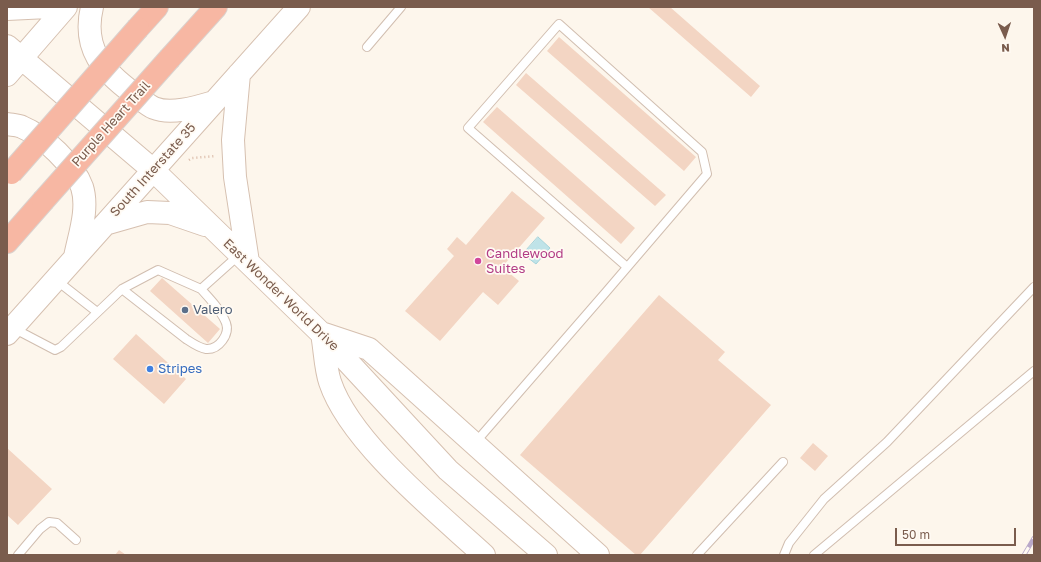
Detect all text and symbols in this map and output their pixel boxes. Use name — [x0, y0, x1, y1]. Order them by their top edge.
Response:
north arrow — [985, 16, 1025, 56]
text: N — [1001, 42, 1010, 55]
street label: Purple Heart Trail — [69, 78, 153, 170]
street label: South Interstate 35 — [107, 120, 199, 220]
street label: East Wonder World Drive — [220, 236, 342, 354]
place label: Candlewood Suites — [486, 246, 564, 277]
marker: Candlewood Suites — [473, 256, 483, 266]
place label: Valero — [193, 302, 233, 318]
marker: Valero — [180, 305, 190, 315]
place label: Stripes — [158, 361, 202, 377]
marker: Stripes — [145, 364, 155, 374]
scale bar — [897, 520, 1018, 546]
text: 50 m — [902, 527, 930, 542]

